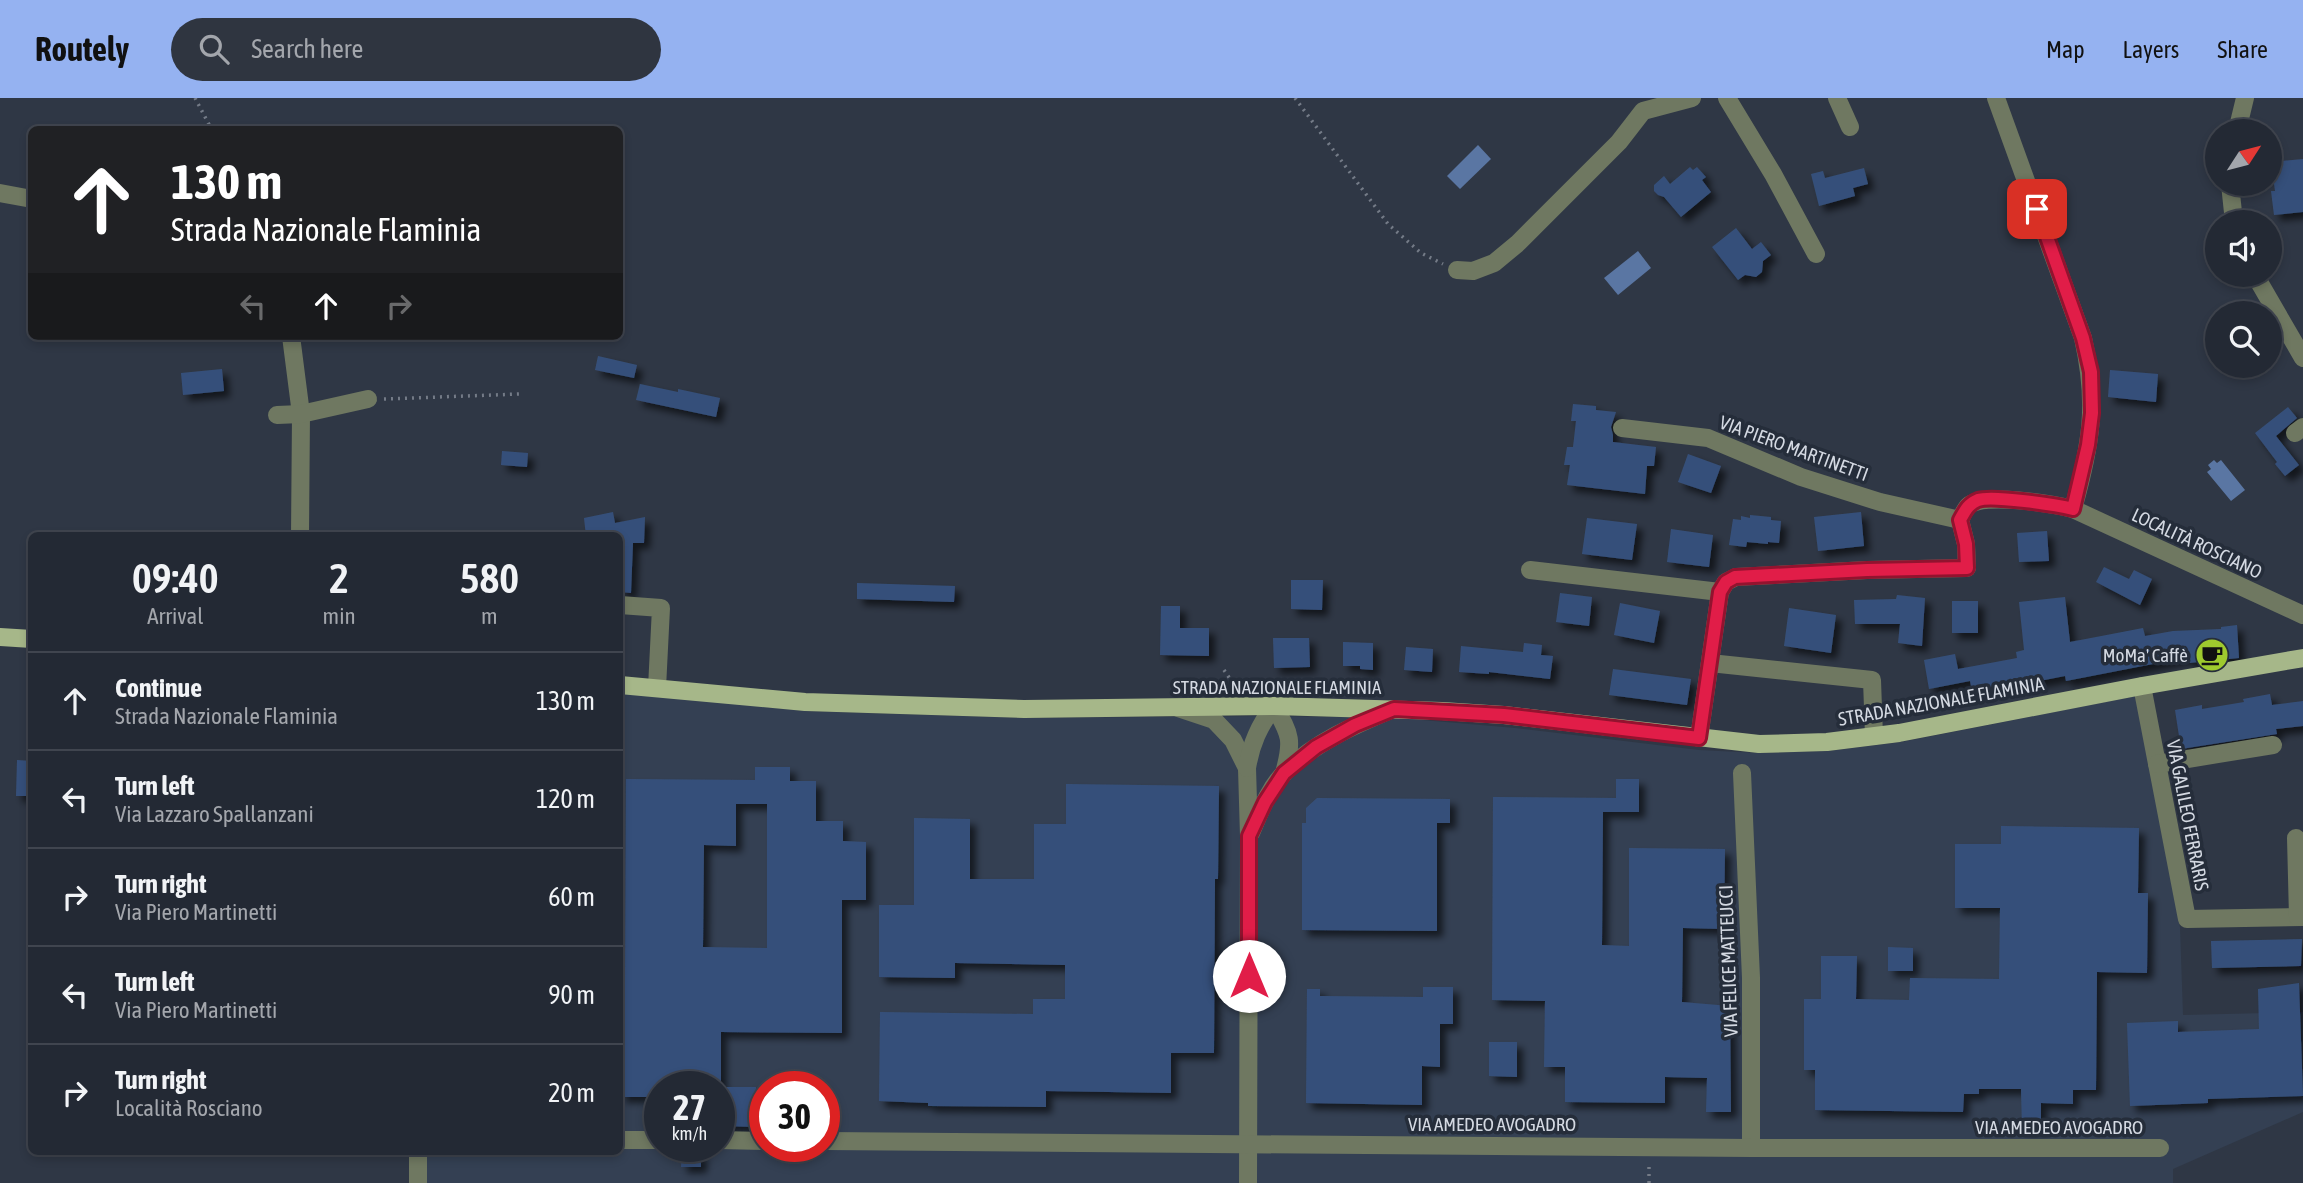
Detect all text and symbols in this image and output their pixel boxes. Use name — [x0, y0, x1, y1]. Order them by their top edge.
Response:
search box — [171, 18, 661, 81]
text: Routely — [35, 30, 129, 68]
icon: search — [195, 30, 233, 68]
text: Search here — [251, 34, 363, 64]
text: Map — [2046, 36, 2085, 63]
text: Layers — [2123, 36, 2179, 63]
text: Share — [2217, 36, 2268, 63]
north arrow — [2205, 119, 2282, 196]
map controls — [2205, 119, 2282, 378]
text: 130 m — [171, 153, 282, 209]
icon: ahead — [56, 154, 147, 245]
pin — [2007, 179, 2067, 239]
icon: arrive — [2018, 190, 2056, 228]
button: sound — [2205, 210, 2282, 287]
text: Strada Nazionale Flaminia — [171, 211, 481, 248]
icon: left — [234, 287, 272, 325]
icon: ahead — [307, 287, 345, 325]
icon: right — [380, 287, 418, 325]
button: search — [2205, 301, 2282, 378]
street label: VIA PIERO MARTINETTI — [1717, 411, 1871, 485]
street label: LOCALITÀ ROSCIANO — [2128, 503, 2266, 583]
text: 09:40 — [132, 554, 219, 602]
text: 2 — [329, 554, 349, 602]
text: 580 — [460, 554, 519, 602]
text: Arrival — [147, 603, 203, 629]
text: min — [323, 603, 356, 629]
text: m — [481, 603, 498, 629]
cafe icon: MoMa' Caffè — [2193, 636, 2231, 674]
place label: MoMa' Caffè — [2103, 644, 2188, 666]
street label: STRADA NAZIONALE FLAMINIA — [1836, 672, 2046, 730]
text: Continue — [115, 673, 202, 703]
street label: STRADA NAZIONALE FLAMINIA — [1173, 676, 1382, 698]
icon: ahead — [56, 682, 94, 720]
text: 130 m — [536, 686, 595, 716]
text: Strada Nazionale Flaminia — [115, 703, 338, 729]
street label: VIA GALILEO FERRARIS — [2163, 738, 2213, 892]
text: Turn left — [115, 771, 195, 801]
icon: left — [56, 780, 94, 818]
text: 120 m — [536, 784, 595, 814]
text: Via Lazzaro Spallanzani — [115, 801, 314, 827]
text: Turn right — [115, 869, 206, 899]
icon: right — [56, 878, 94, 916]
text: 60 m — [548, 882, 595, 912]
street label: VIA FELICE MATTEUCCI — [1714, 885, 1742, 1037]
text: Via Piero Martinetti — [115, 899, 277, 925]
position arrow — [1212, 939, 1286, 1013]
text: Turn left — [115, 967, 195, 997]
icon: left — [56, 976, 94, 1014]
text: 90 m — [548, 980, 595, 1010]
text: Via Piero Martinetti — [115, 997, 277, 1023]
text: Turn right — [115, 1065, 206, 1095]
speed limit sign: 30 — [749, 1071, 840, 1162]
icon: right — [56, 1074, 94, 1112]
text: 20 m — [548, 1078, 595, 1108]
text: 27 — [673, 1087, 706, 1127]
text: Località Rosciano — [115, 1095, 263, 1121]
street label: VIA AMEDEO AVOGADRO — [1408, 1113, 1576, 1135]
street label: VIA AMEDEO AVOGADRO — [1975, 1116, 2143, 1138]
text: km/h — [672, 1123, 707, 1144]

